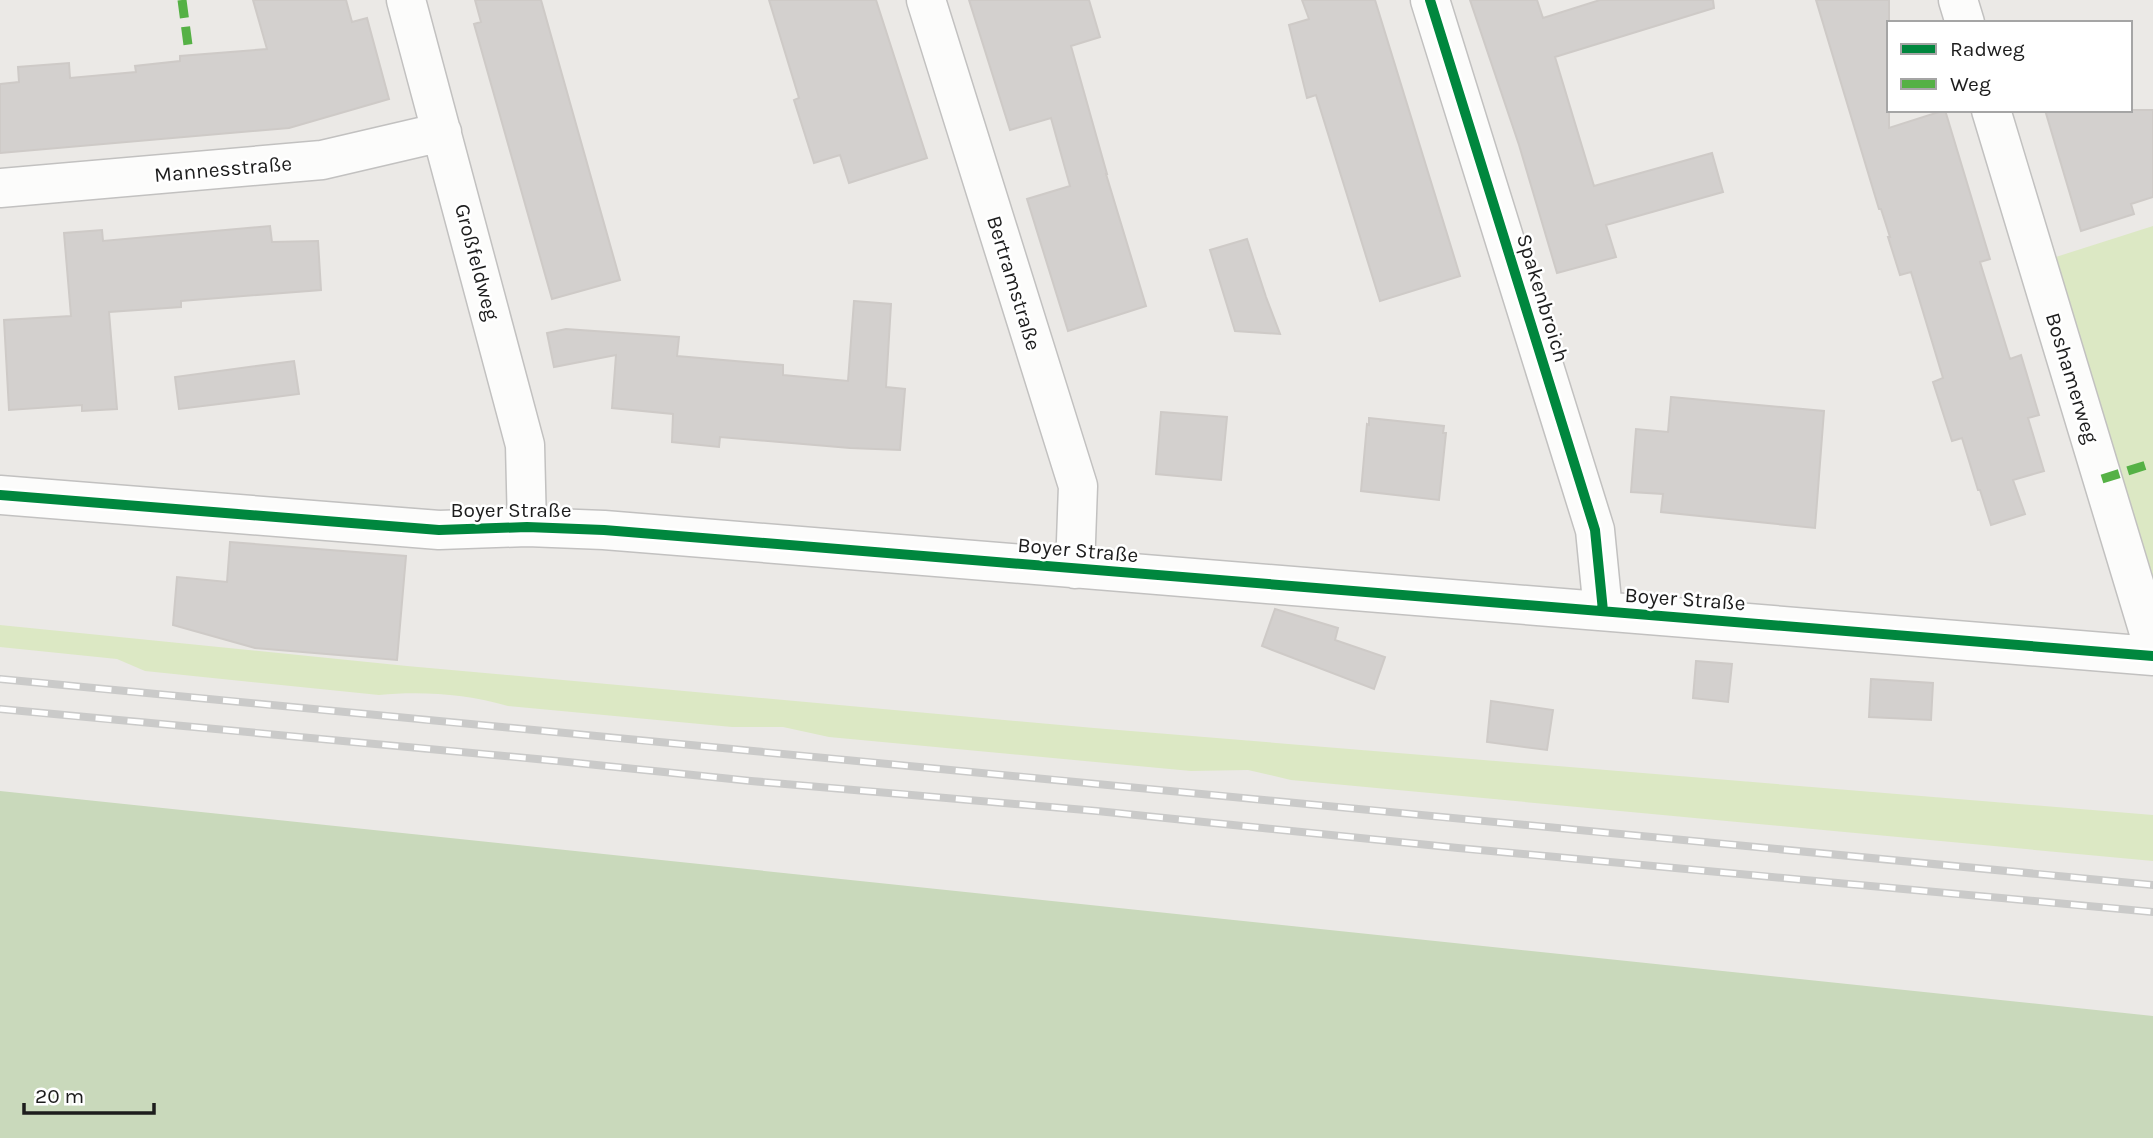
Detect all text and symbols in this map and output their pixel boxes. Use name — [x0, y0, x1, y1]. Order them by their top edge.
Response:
legend — [1887, 21, 2132, 112]
text: Radweg — [1950, 37, 2025, 61]
text: Weg — [1950, 72, 1991, 96]
street label: Mannesstraße — [153, 151, 293, 187]
street label: Großfeldweg — [450, 201, 504, 323]
street label: Bertramstraße — [982, 213, 1046, 353]
street label: Spakenbroich — [1512, 231, 1574, 365]
street label: Boshamerweg — [2041, 310, 2103, 447]
street label: Boyer Straße — [450, 498, 572, 522]
street label: Boyer Straße — [1017, 533, 1139, 567]
street label: Boyer Straße — [1624, 583, 1746, 615]
scale bar — [24, 1072, 154, 1116]
text: 20 m — [35, 1084, 84, 1108]

